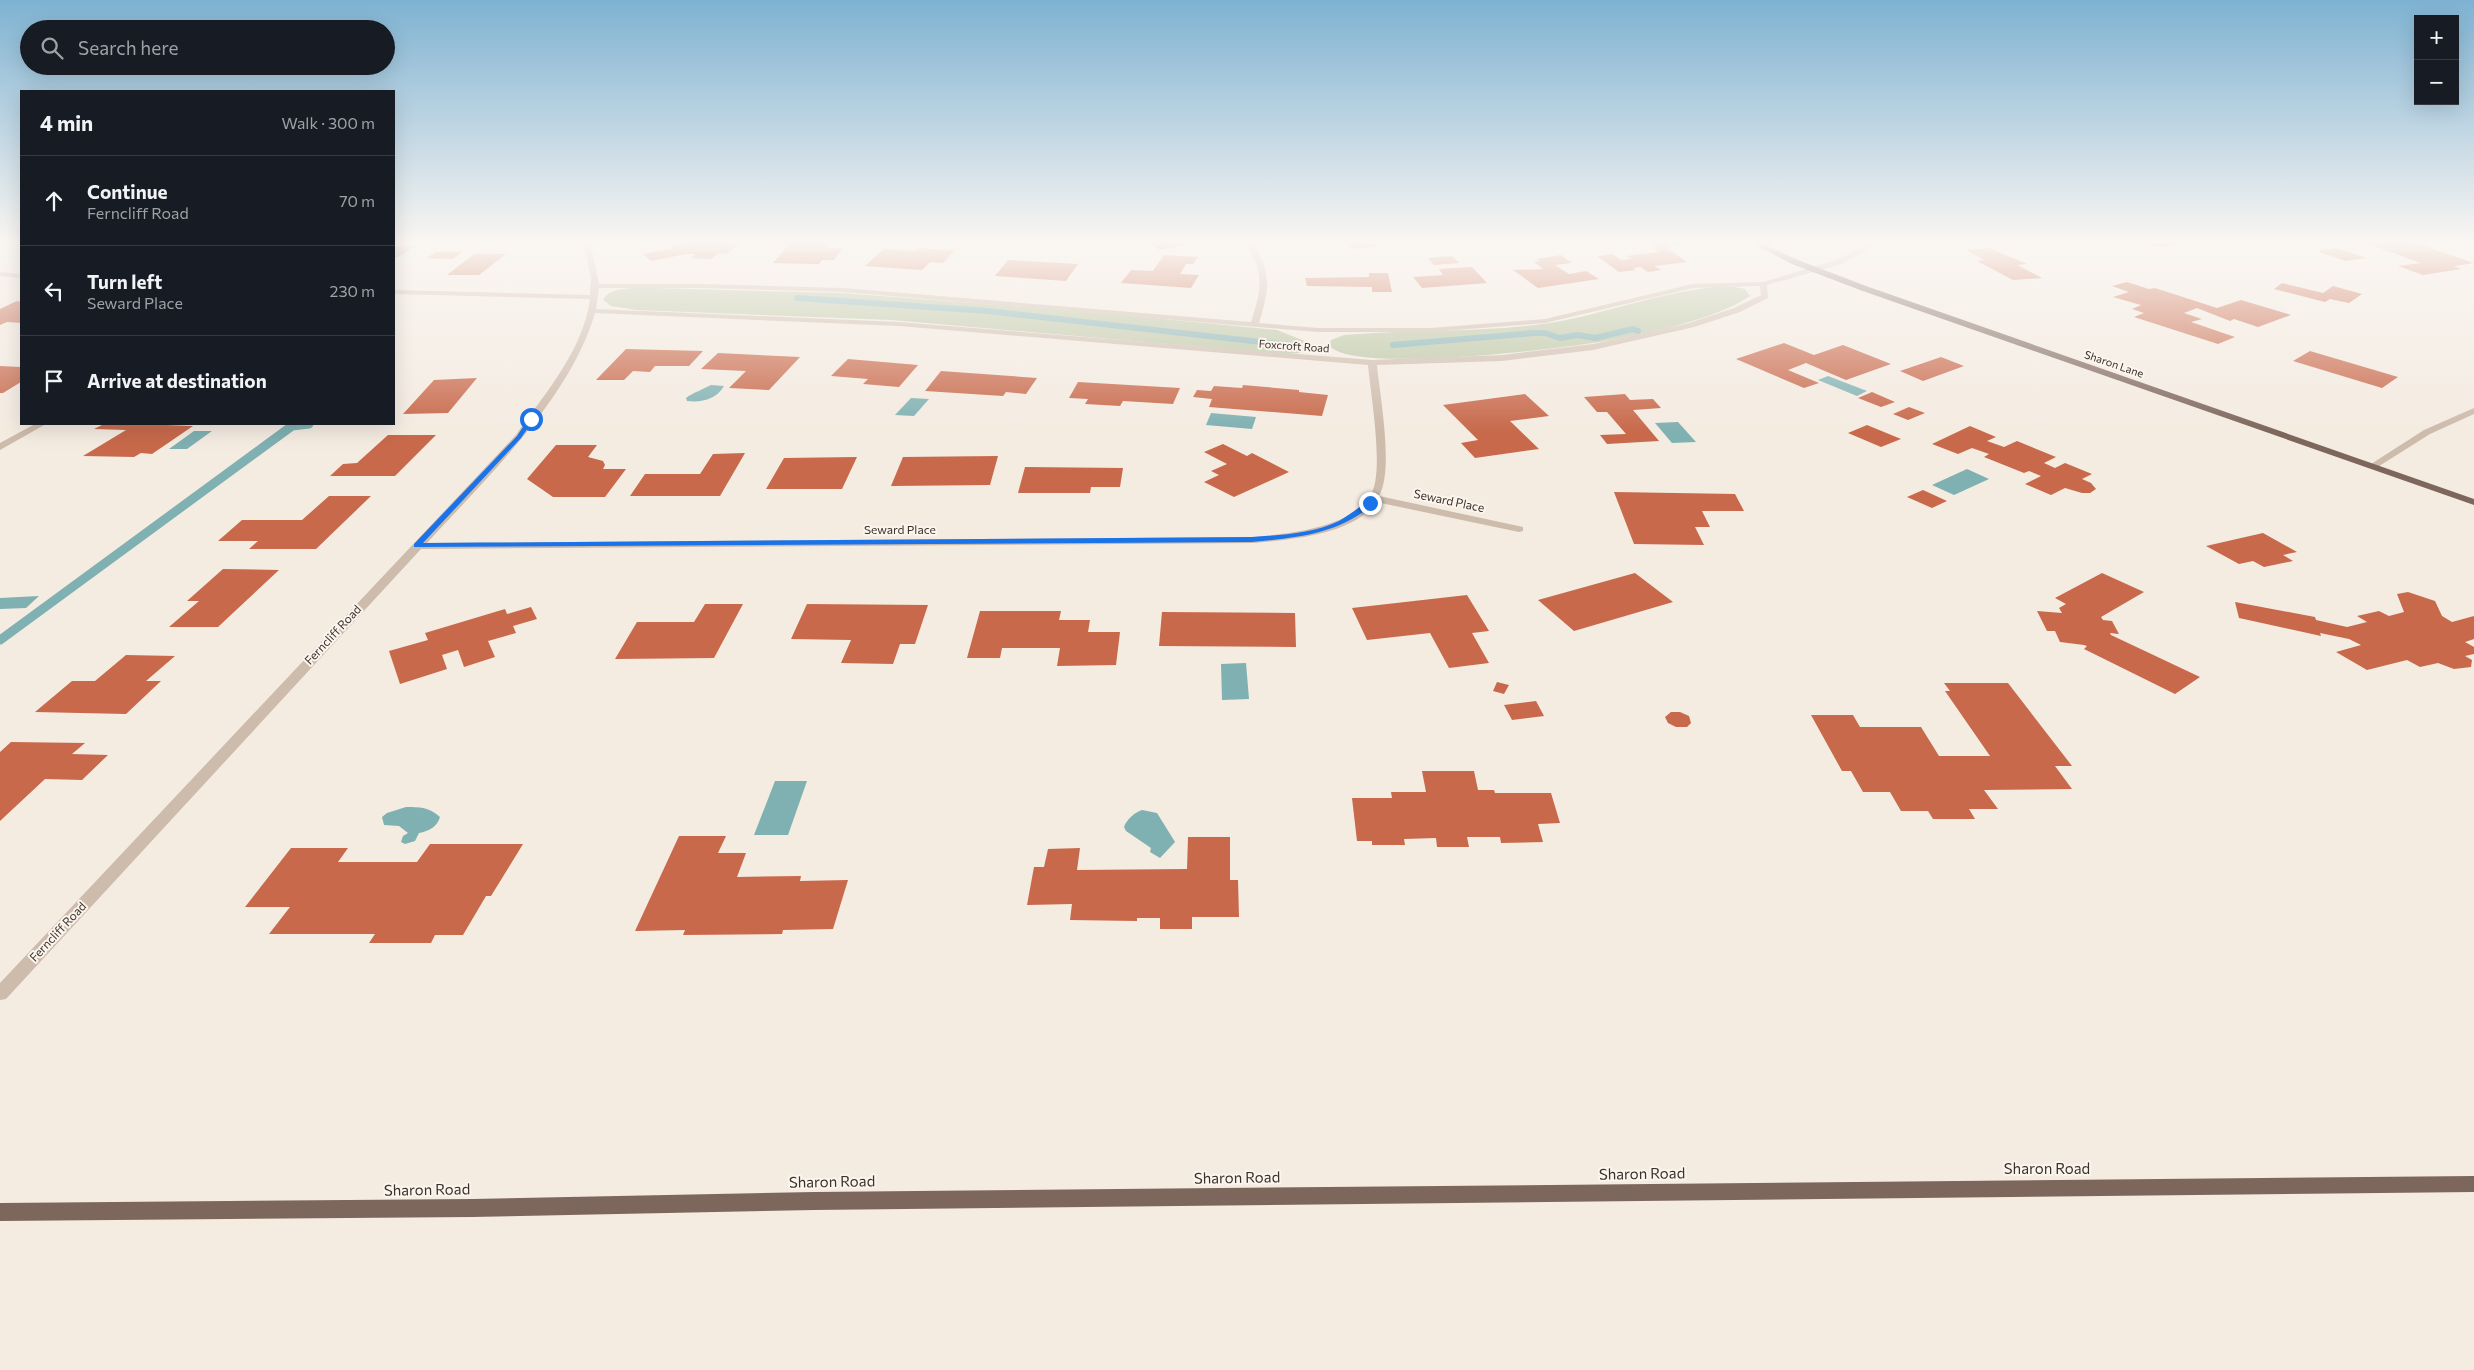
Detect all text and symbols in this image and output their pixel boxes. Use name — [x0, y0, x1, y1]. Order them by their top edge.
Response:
map controls — [2414, 15, 2459, 105]
button: + — [2414, 15, 2459, 60]
search box — [20, 20, 395, 75]
icon: search — [38, 34, 66, 62]
text: Search here — [78, 36, 178, 59]
button: − — [2414, 60, 2459, 105]
text: 4 min — [40, 110, 93, 135]
text: Walk · 300 m — [281, 113, 375, 132]
text: Continue — [87, 180, 167, 203]
icon: ahead — [40, 187, 68, 215]
text: 70 m — [339, 191, 375, 210]
text: Ferncliff Road — [87, 203, 189, 222]
text: Turn left — [87, 270, 162, 293]
icon: left — [40, 277, 68, 305]
text: 230 m — [330, 281, 375, 300]
text: Seward Place — [87, 293, 183, 312]
street label: Foxcroft Road — [1258, 337, 1330, 354]
street label: Sharon Lane — [2083, 347, 2146, 380]
icon: arrive — [40, 367, 68, 395]
text: Arrive at destination — [87, 369, 267, 392]
route start — [520, 408, 543, 431]
street label: Seward Place — [1413, 486, 1486, 514]
route end — [1359, 492, 1382, 515]
street label: Seward Place — [864, 522, 936, 536]
street label: Ferncliff Road — [301, 602, 363, 667]
street label: Ferncliff Road — [26, 899, 88, 964]
street label: Sharon Road — [2004, 1159, 2090, 1177]
street label: Sharon Road — [1599, 1163, 1685, 1183]
street label: Sharon Road — [1194, 1167, 1280, 1187]
street label: Sharon Road — [789, 1171, 875, 1191]
street label: Sharon Road — [384, 1179, 470, 1199]

